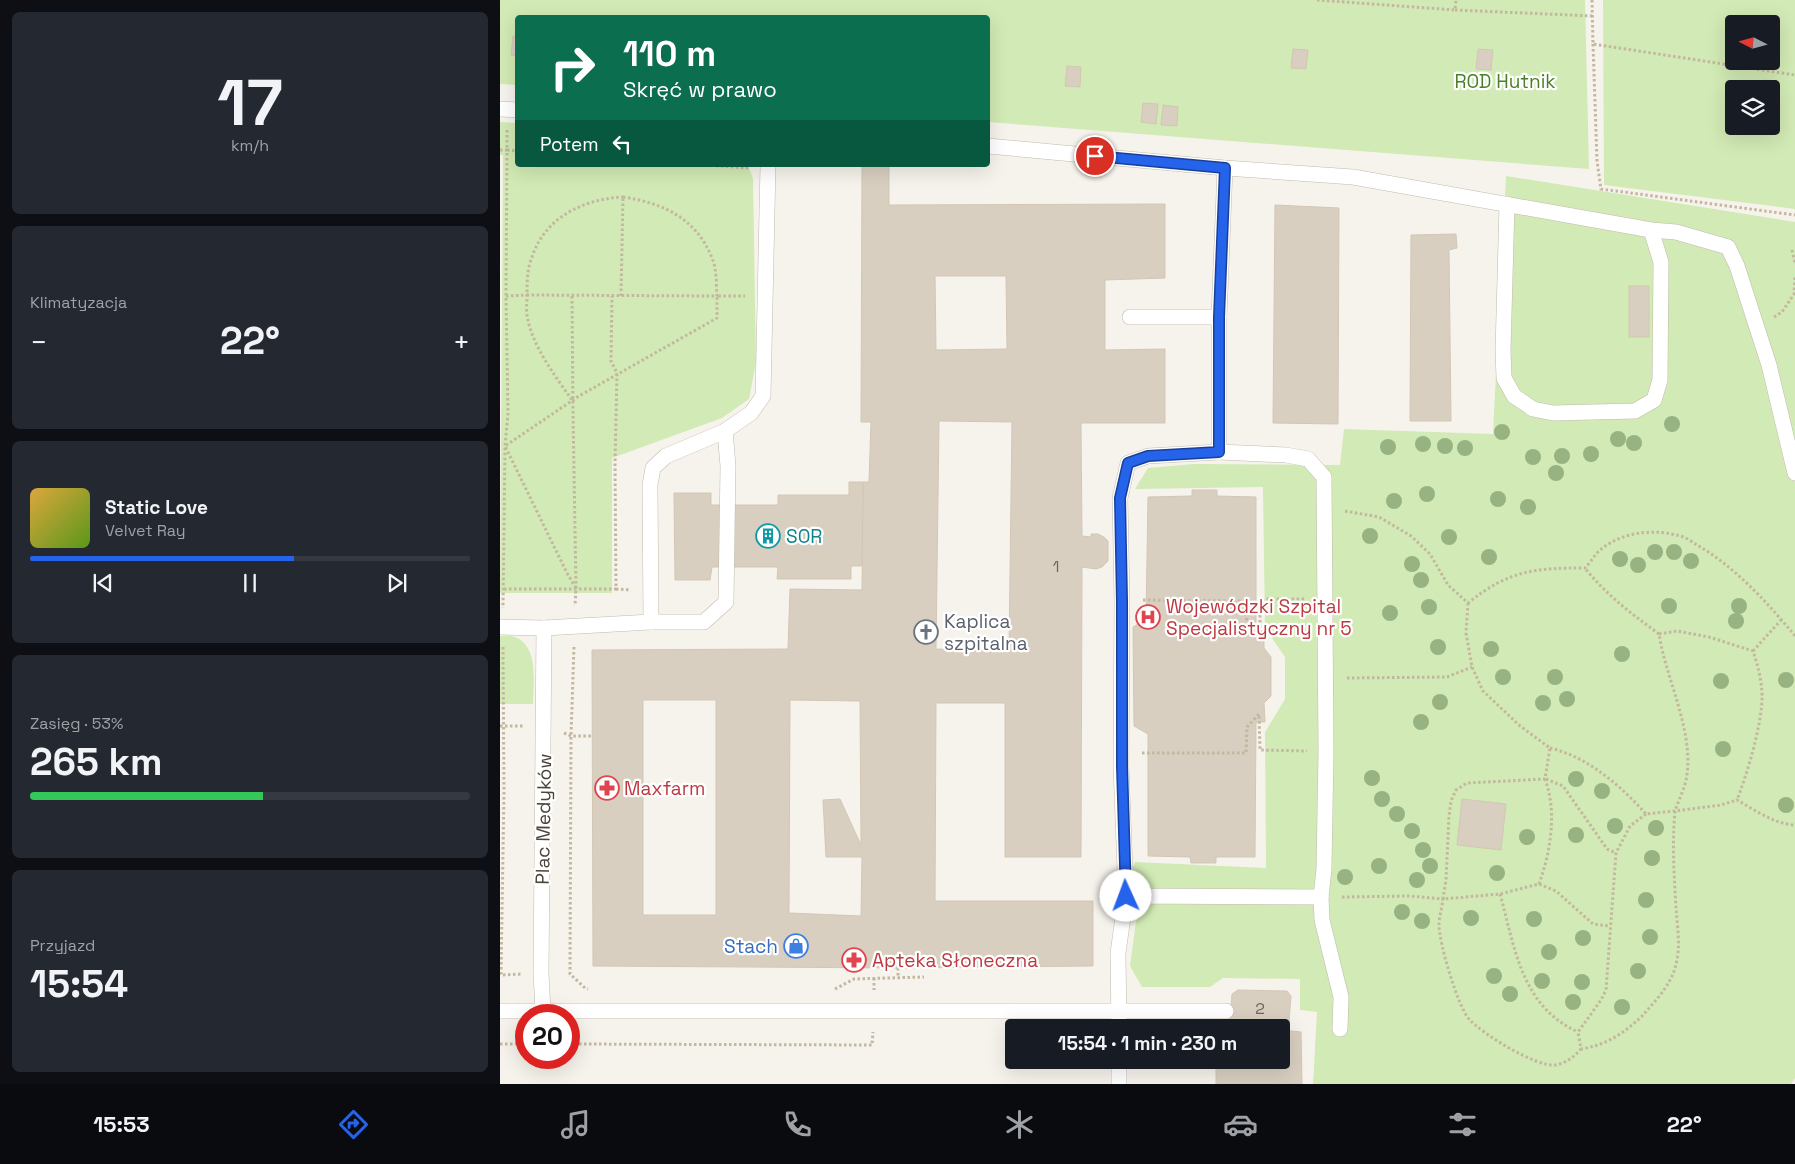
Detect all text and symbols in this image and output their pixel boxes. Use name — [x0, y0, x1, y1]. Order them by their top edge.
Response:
north arrow — [1725, 15, 1780, 70]
map controls — [1725, 15, 1780, 135]
text: 110 m — [623, 32, 716, 76]
icon: right — [540, 35, 605, 100]
text: 17 — [217, 61, 283, 144]
park label: ROD Hutnik — [1454, 69, 1556, 94]
text: Skręć w prawo — [623, 75, 777, 103]
button: layers — [1725, 80, 1780, 135]
icon: left — [608, 130, 636, 158]
text: Potem — [540, 132, 598, 157]
text: km/h — [231, 135, 269, 156]
pin — [1074, 135, 1116, 177]
icon: arrive — [1081, 142, 1109, 170]
text: Klimatyzacja — [30, 292, 127, 313]
text: 22° — [220, 317, 280, 365]
text: − — [30, 324, 47, 360]
text: + — [453, 324, 470, 360]
text: Static Love — [105, 495, 208, 520]
text: Velvet Ray — [105, 520, 186, 541]
building icon: SOR — [755, 523, 781, 549]
place label: SOR — [786, 524, 822, 549]
house number: 1 — [1053, 556, 1059, 577]
icon: previous — [89, 569, 117, 597]
icon: pause — [236, 569, 264, 597]
icon: next — [383, 569, 411, 597]
place label: Wojewódzki Szpital Specjalistyczny nr 5 — [1166, 594, 1352, 641]
hospital icon: Wojewódzki Szpital Specjalistyczny nr 5 — [1135, 604, 1161, 630]
place label: Kaplica szpitalna — [944, 609, 1028, 656]
church icon: Kaplica szpitalna — [913, 619, 939, 645]
text: Zasięg · 53% — [30, 713, 123, 734]
text: 265 km — [30, 738, 162, 786]
street label: Plac Medyków — [530, 753, 557, 885]
pharmacy icon: Maxfarm — [594, 775, 620, 801]
place label: Maxfarm — [624, 776, 705, 801]
position arrow — [1099, 869, 1151, 921]
shop icon: Stach — [783, 933, 809, 959]
place label: Stach — [724, 934, 778, 959]
text: Przyjazd — [30, 935, 95, 956]
pharmacy icon: Apteka Słoneczna — [841, 947, 867, 973]
place label: Apteka Słoneczna — [872, 948, 1038, 973]
text: 15:54 — [30, 960, 128, 1008]
house number: 2 — [1255, 998, 1265, 1019]
speed limit sign: 20 — [515, 1004, 580, 1069]
text: 15:54 · 1 min · 230 m — [1058, 1031, 1237, 1056]
icon: directions — [336, 1107, 371, 1142]
icon: music — [558, 1107, 593, 1142]
icon: phone — [780, 1107, 815, 1142]
icon: climate — [1002, 1107, 1037, 1142]
icon: car — [1223, 1107, 1258, 1142]
icon: filters — [1445, 1107, 1480, 1142]
text: 15:53 — [93, 1110, 150, 1138]
text: 22° — [1667, 1110, 1702, 1138]

